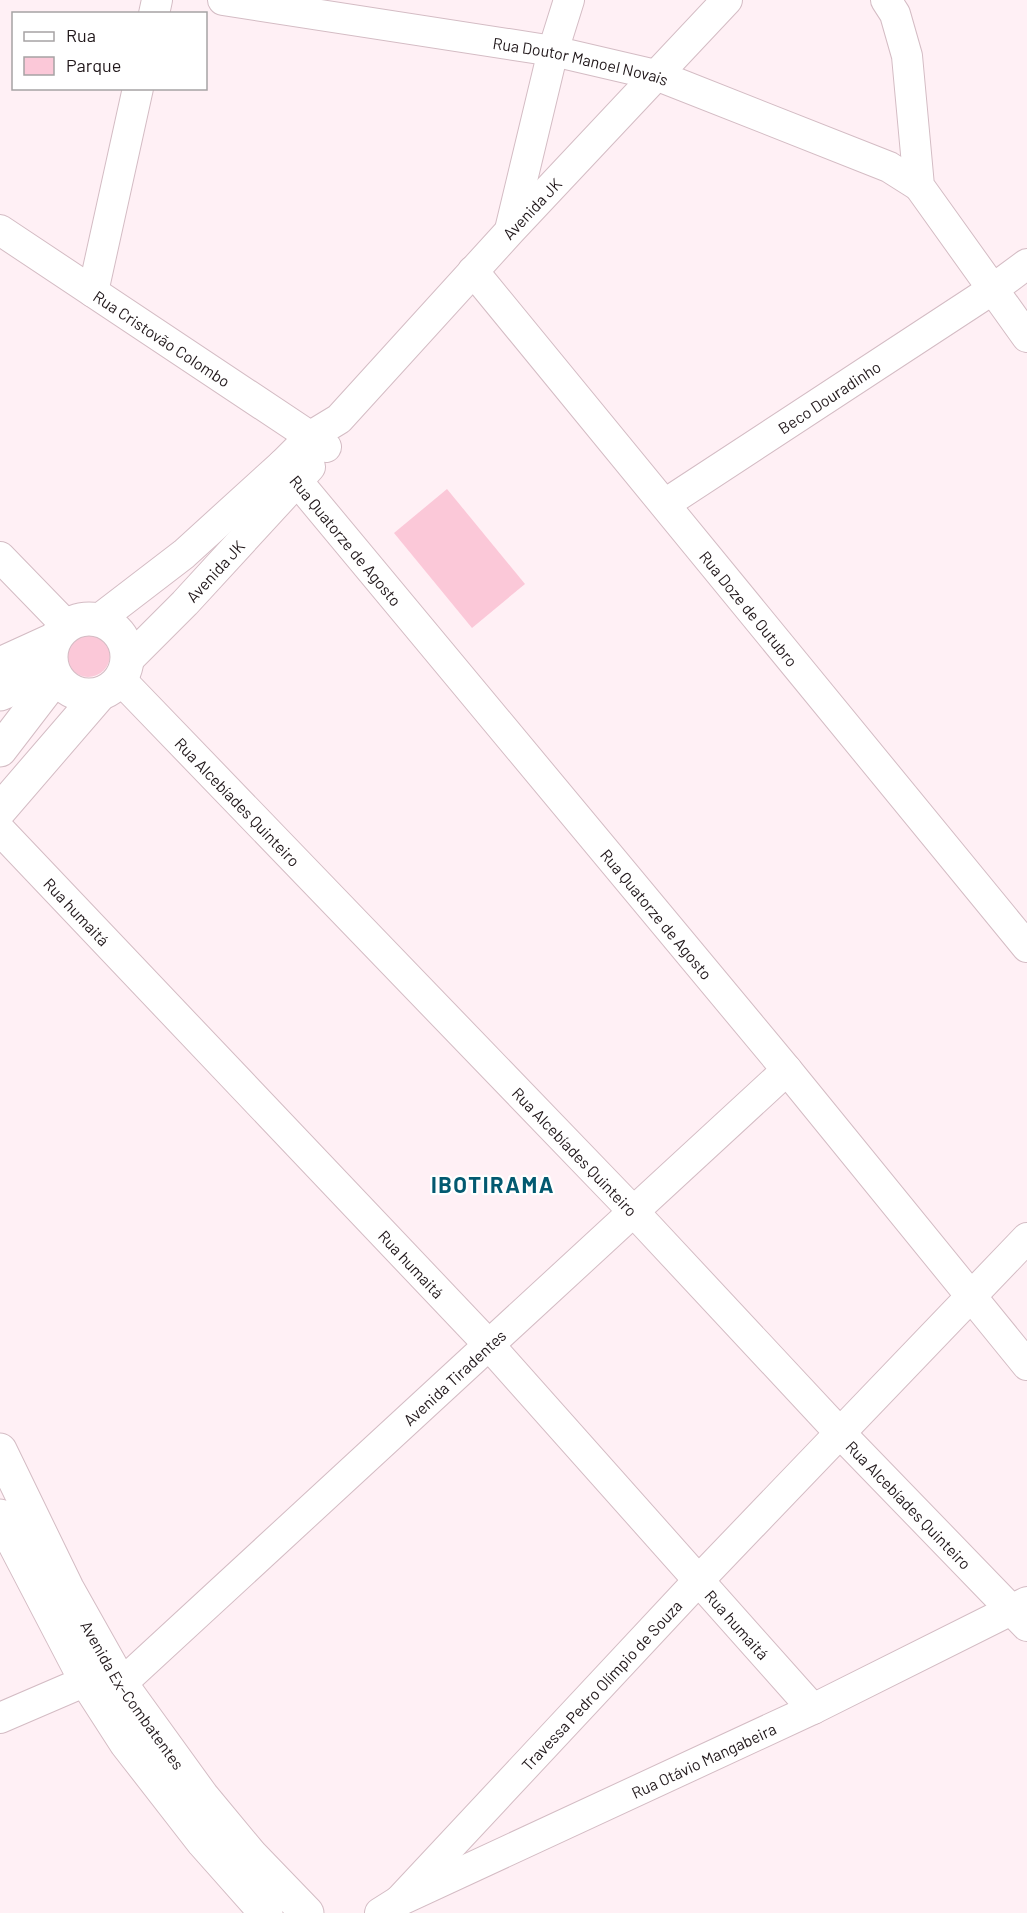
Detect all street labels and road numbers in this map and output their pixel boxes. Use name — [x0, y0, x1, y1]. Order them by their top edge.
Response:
street label: Rua Doutor Manoel Novais — [492, 32, 672, 89]
street label: Avenida JK — [498, 173, 565, 243]
street label: Rua Cristovão Colombo — [90, 286, 234, 390]
street label: Beco Douradinho — [774, 356, 884, 437]
street label: Rua Quatorze de Agosto — [287, 471, 406, 609]
street label: Avenida JK — [182, 536, 248, 605]
street label: Rua Doze de Outubro — [696, 547, 802, 670]
street label: Rua Alcebíades Quinteiro — [172, 733, 304, 870]
street label: Rua Quatorze de Agosto — [597, 845, 717, 983]
street label: Rua humaitá — [40, 873, 114, 949]
street label: Rua Alcebíades Quinteiro — [509, 1083, 642, 1220]
street label: Rua humaitá — [375, 1226, 448, 1302]
street label: Avenida Tiradentes — [399, 1325, 509, 1429]
street label: Rua Alcebíades Quinteiro — [843, 1436, 976, 1573]
street label: Rua humaitá — [702, 1586, 773, 1663]
street label: Travessa Pedro Olímpio de Souza — [517, 1596, 685, 1774]
street label: Avenida Ex-Combatentes — [78, 1617, 189, 1773]
street label: Rua Otávio Mangabeira — [628, 1718, 779, 1802]

